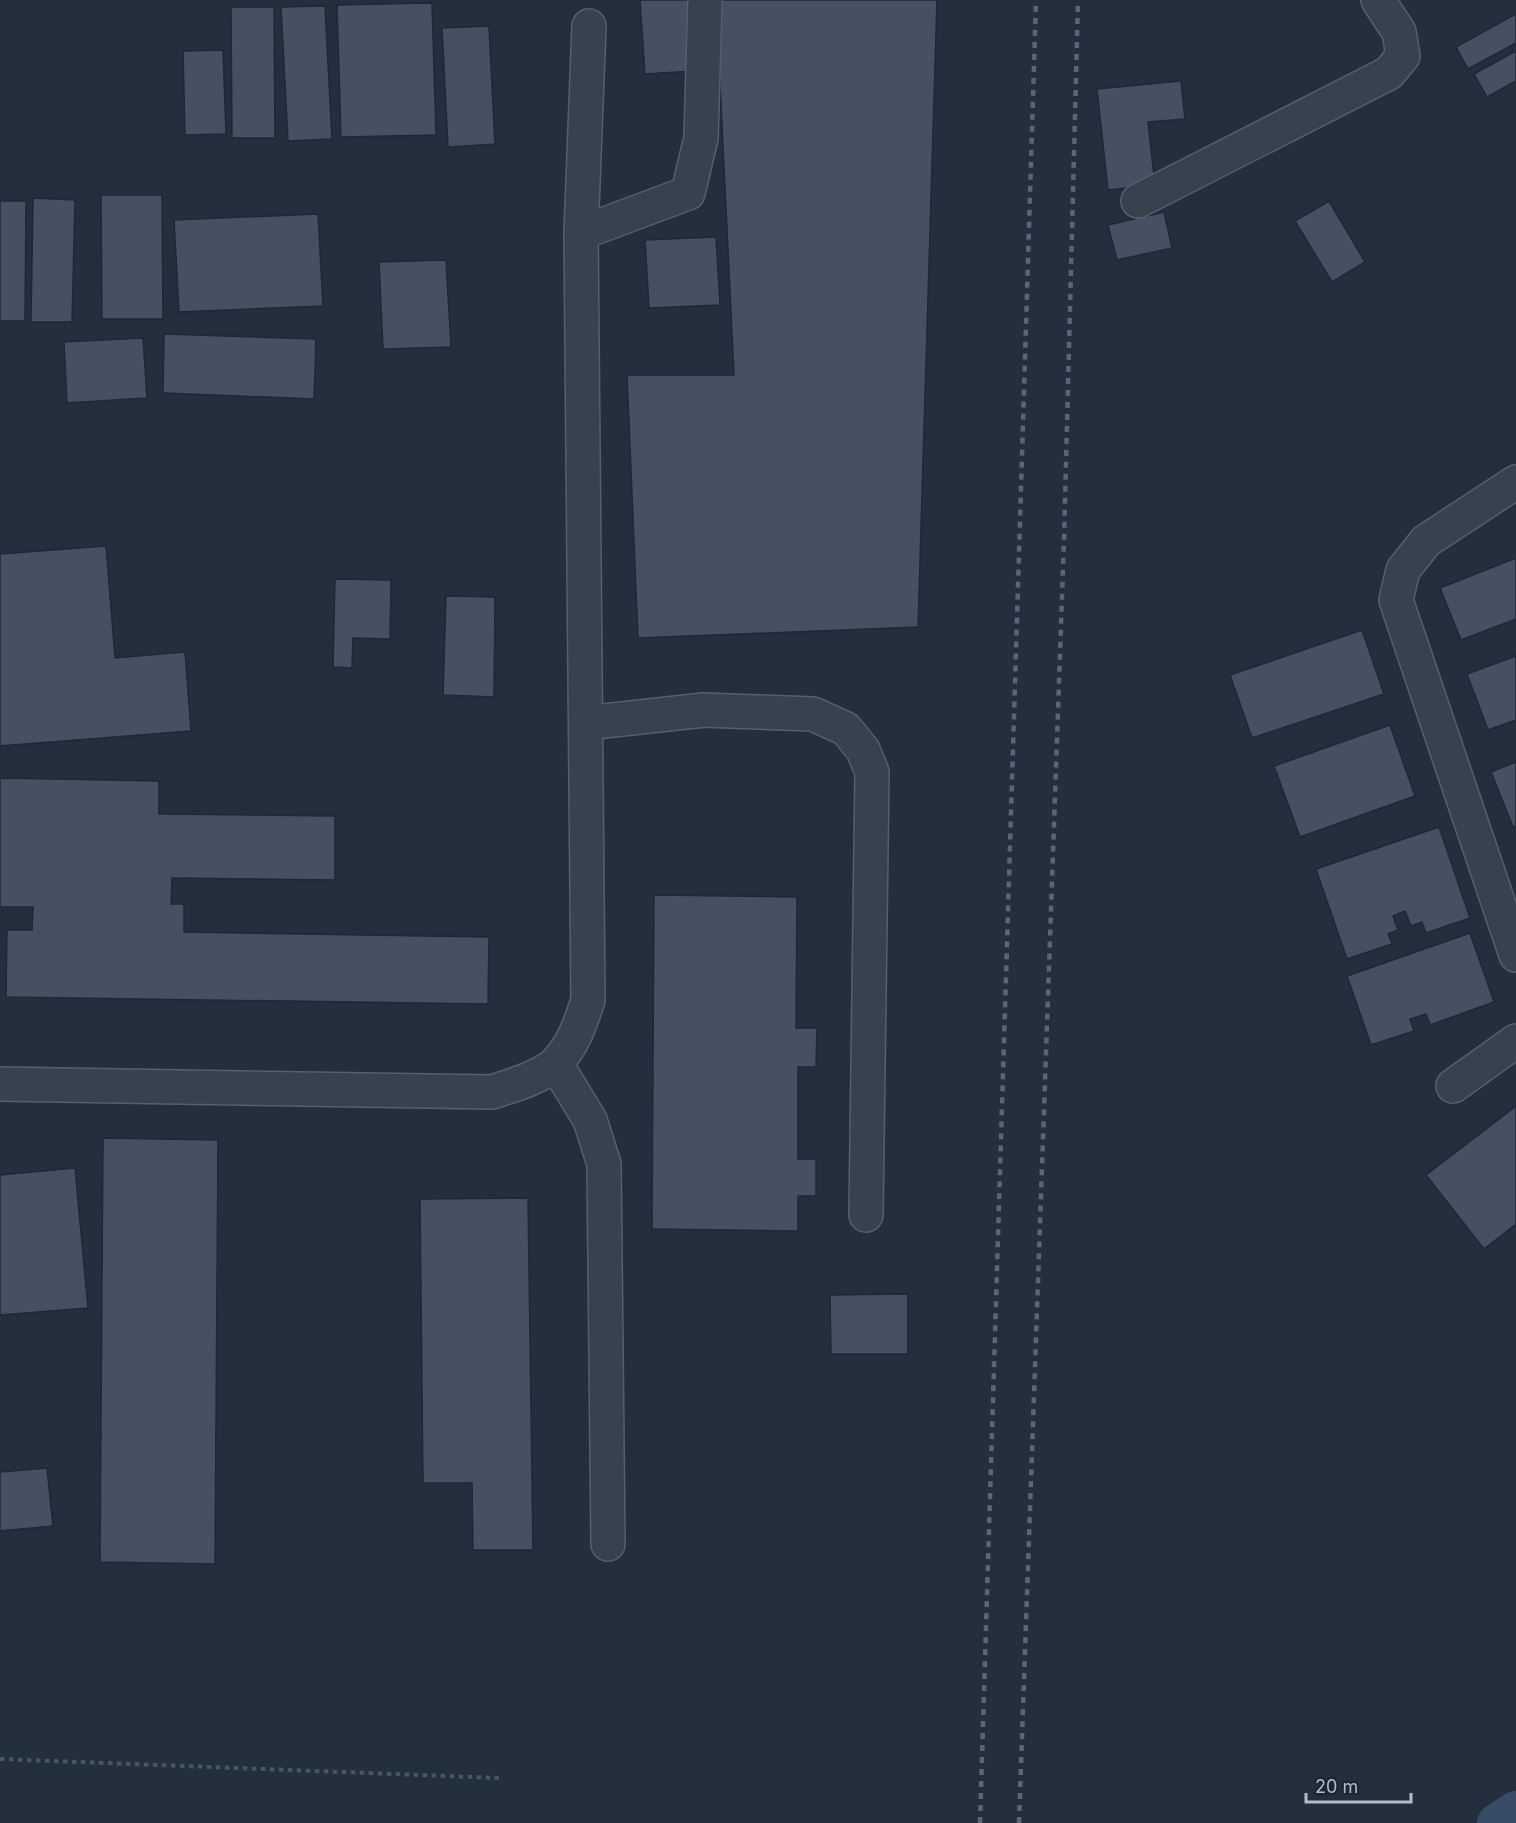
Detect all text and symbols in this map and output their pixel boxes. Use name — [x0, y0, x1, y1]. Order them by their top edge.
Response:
scale bar — [1306, 1766, 1411, 1804]
text: 20 m — [1315, 1776, 1358, 1797]

